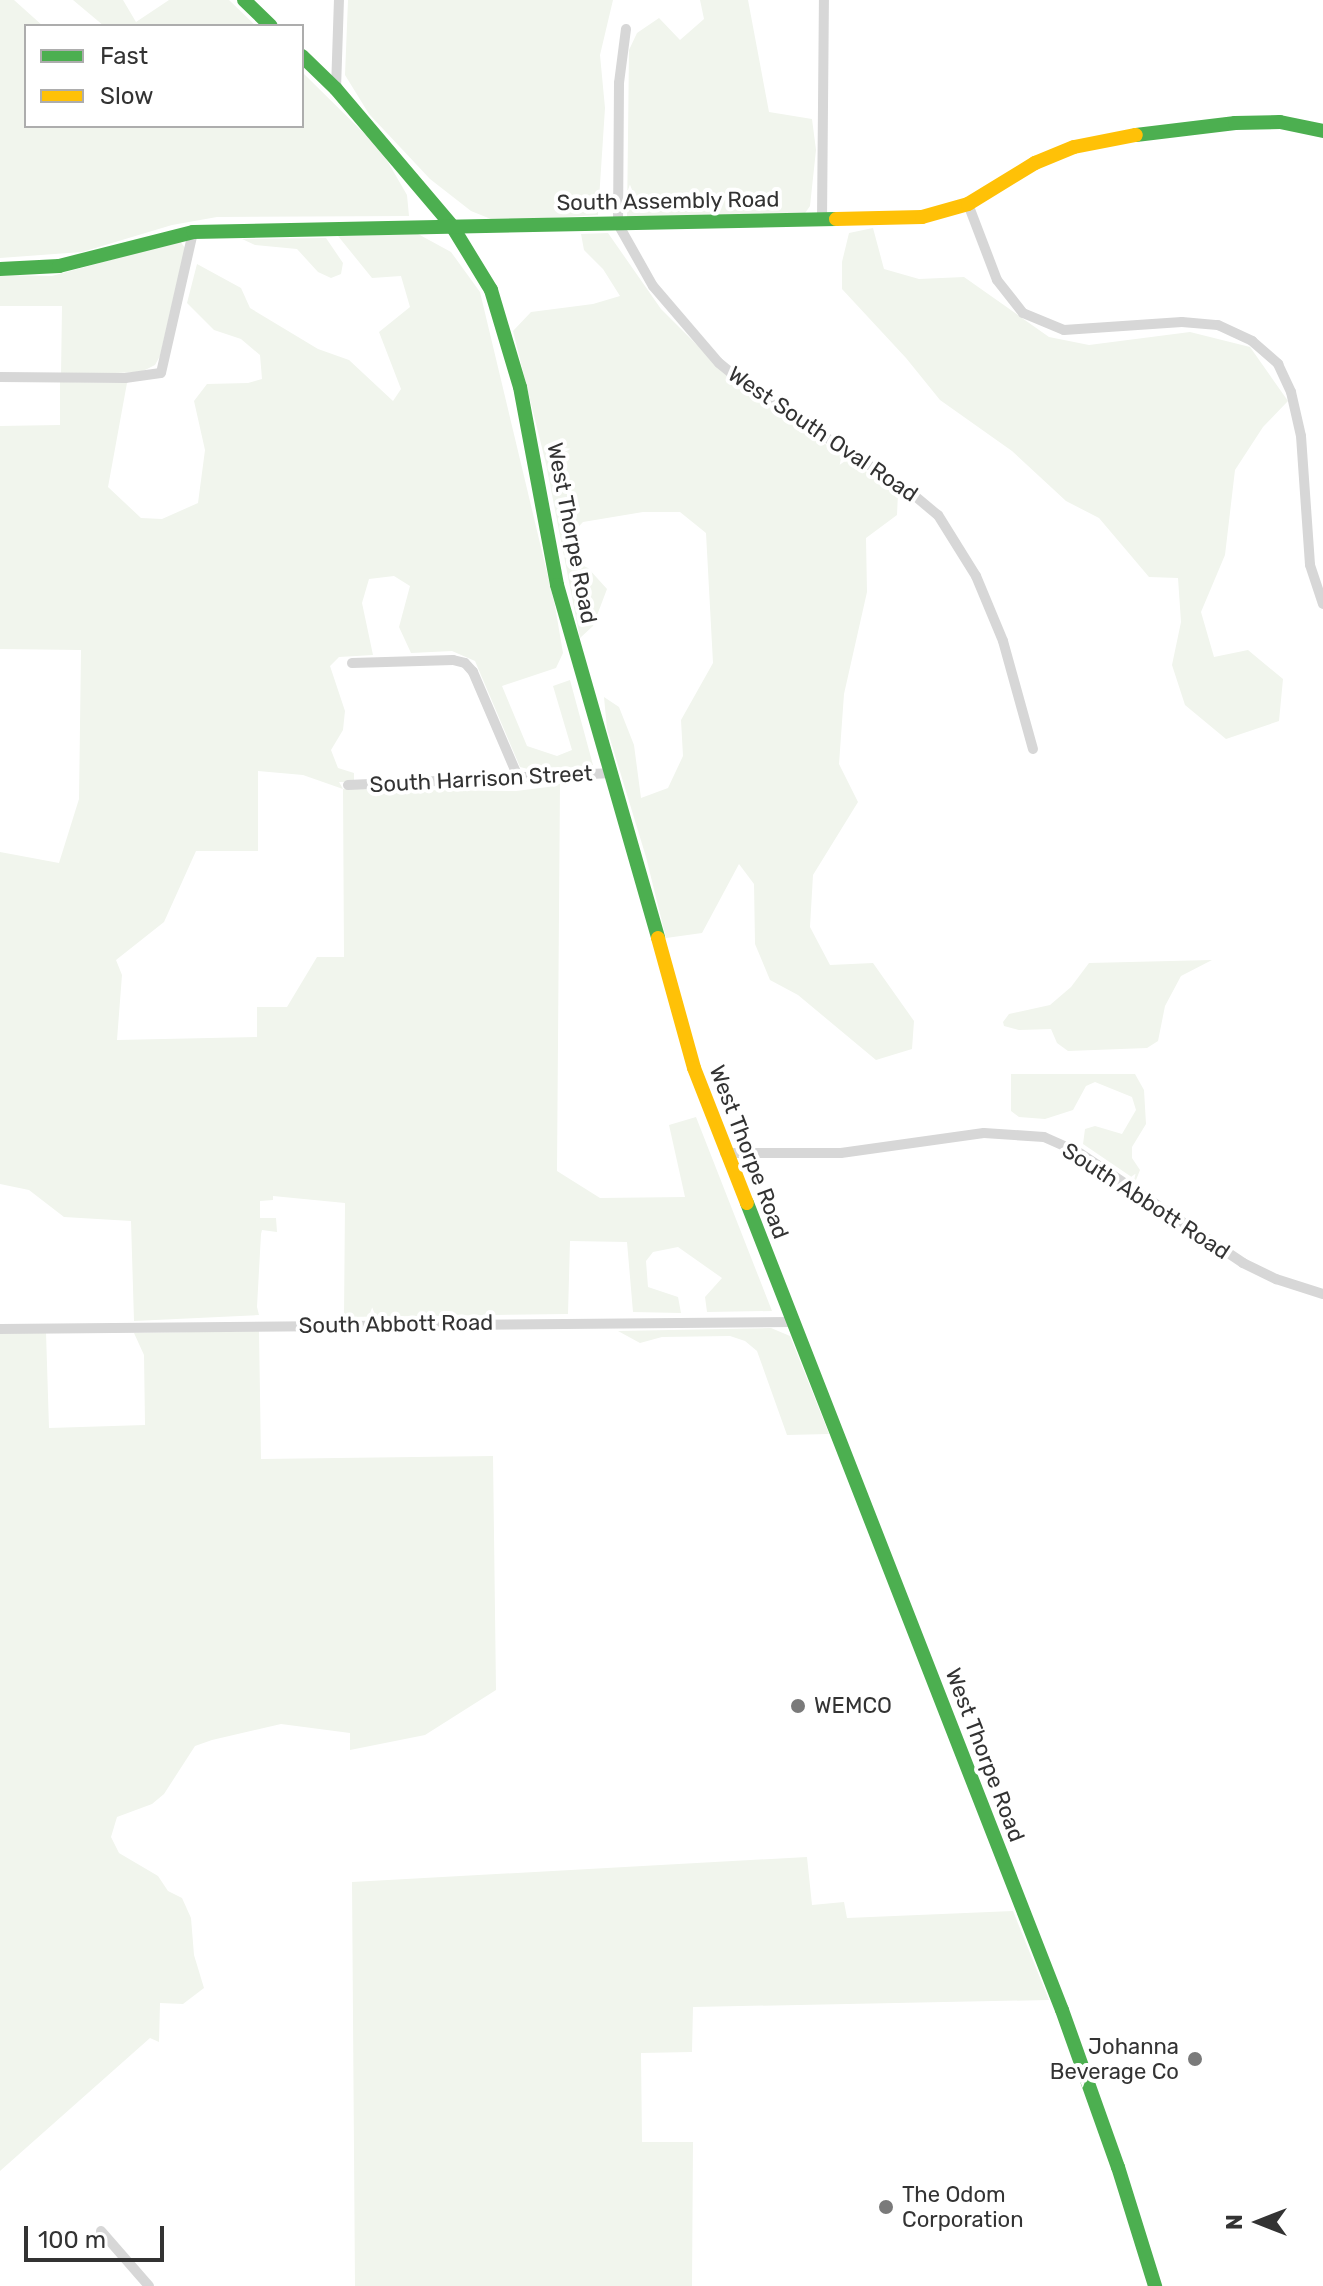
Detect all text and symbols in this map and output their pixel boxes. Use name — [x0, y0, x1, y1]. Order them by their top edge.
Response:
legend — [24, 24, 304, 128]
text: Fast — [100, 42, 148, 70]
text: Slow — [100, 82, 153, 110]
street label: South Assembly Road — [556, 186, 780, 216]
street label: West South Oval Road — [723, 361, 923, 507]
street label: West Thorpe Road — [541, 440, 603, 626]
street label: South Harrison Street — [369, 760, 593, 798]
street label: West Thorpe Road — [704, 1061, 794, 1243]
street label: South Abbott Road — [1057, 1137, 1235, 1265]
street label: South Abbott Road — [298, 1309, 494, 1339]
street label: West Thorpe Road — [940, 1664, 1030, 1846]
place label: WEMCO — [814, 1693, 892, 1719]
marker: WEMCO — [789, 1697, 807, 1715]
place label: Johanna Beverage Co — [1050, 2033, 1179, 2084]
marker: Johanna Beverage Co — [1186, 2050, 1204, 2068]
place label: The Odom Corporation — [902, 2181, 1023, 2232]
north arrow — [1219, 2182, 1299, 2262]
marker: The Odom Corporation — [877, 2198, 895, 2216]
scale bar — [28, 2210, 168, 2260]
text: N — [1221, 2214, 1248, 2230]
text: 100 m — [38, 2226, 106, 2254]

